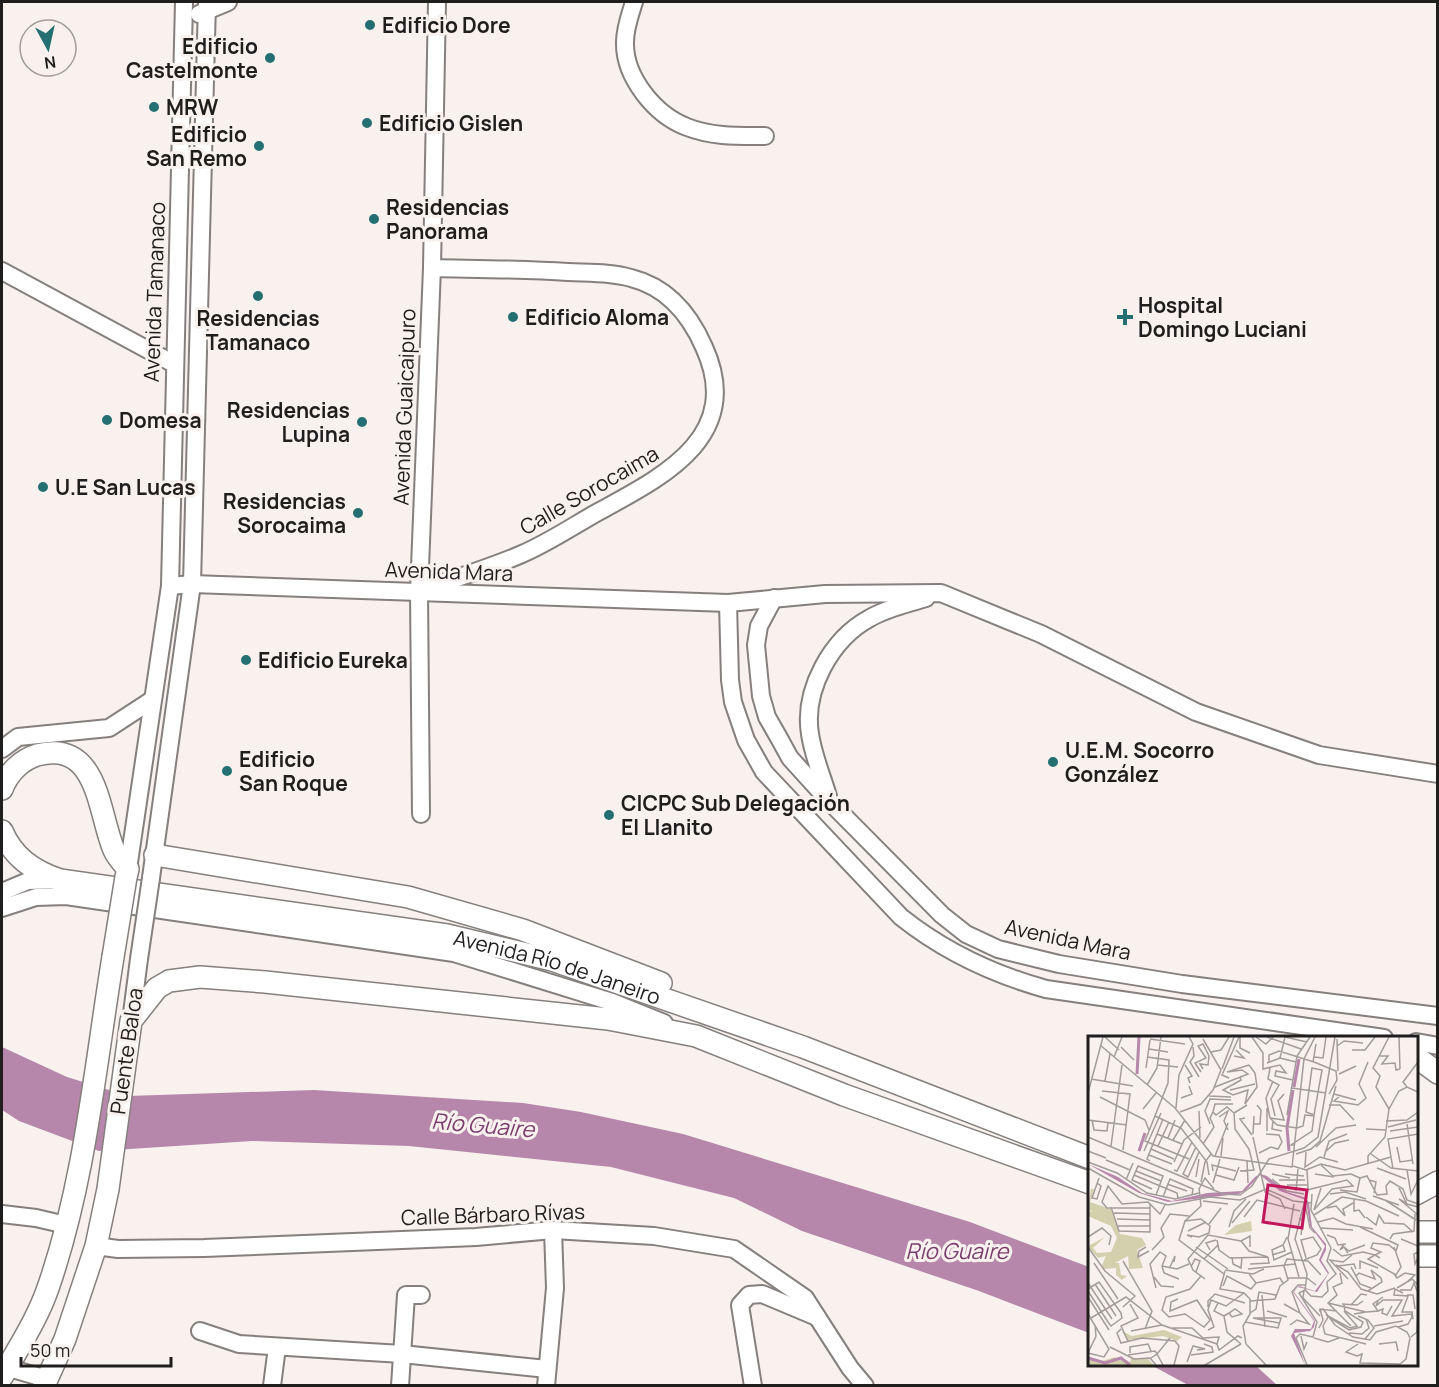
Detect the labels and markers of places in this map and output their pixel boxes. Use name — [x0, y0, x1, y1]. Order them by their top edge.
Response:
place label: Edificio Dore — [382, 11, 511, 39]
marker: Edificio Dore — [363, 18, 377, 32]
place label: Edificio Castelmonte — [126, 32, 258, 84]
marker: Edificio Castelmonte — [263, 51, 277, 65]
place label: MRW — [166, 93, 219, 121]
marker: MRW — [147, 100, 161, 114]
place label: Edificio Gislen — [379, 109, 523, 137]
marker: Edificio Gislen — [360, 116, 374, 130]
place label: Edificio San Remo — [146, 120, 247, 172]
marker: Edificio San Remo — [252, 139, 266, 153]
place label: Residencias Panorama — [386, 193, 509, 245]
marker: Residencias Panorama — [367, 212, 381, 226]
marker: Residencias Tamanaco — [251, 289, 265, 303]
place label: Hospital Domingo Luciani — [1138, 291, 1307, 343]
place label: Edificio Aloma — [525, 303, 669, 331]
place label: Residencias Tamanaco — [196, 304, 320, 356]
marker: Hospital Domingo Luciani — [1116, 308, 1134, 326]
marker: Edificio Aloma — [506, 310, 520, 324]
place label: Residencias Lupina — [227, 396, 350, 448]
place label: Domesa — [119, 406, 202, 434]
marker: Domesa — [100, 413, 114, 427]
marker: Residencias Lupina — [355, 415, 369, 429]
place label: U.E San Lucas — [55, 473, 196, 501]
marker: U.E San Lucas — [36, 480, 50, 494]
place label: Residencias Sorocaima — [223, 487, 346, 539]
marker: Residencias Sorocaima — [351, 506, 365, 520]
place label: Edificio Eureka — [258, 646, 408, 674]
marker: Edificio Eureka — [239, 653, 253, 667]
place label: U.E.M. Socorro González — [1065, 736, 1214, 788]
place label: Edificio San Roque — [239, 745, 348, 797]
marker: U.E.M. Socorro González — [1046, 755, 1060, 769]
marker: Edificio San Roque — [220, 764, 234, 778]
place label: CICPC Sub Delegación El Llanito — [621, 789, 850, 841]
marker: CICPC Sub Delegación El Llanito — [602, 808, 616, 822]

